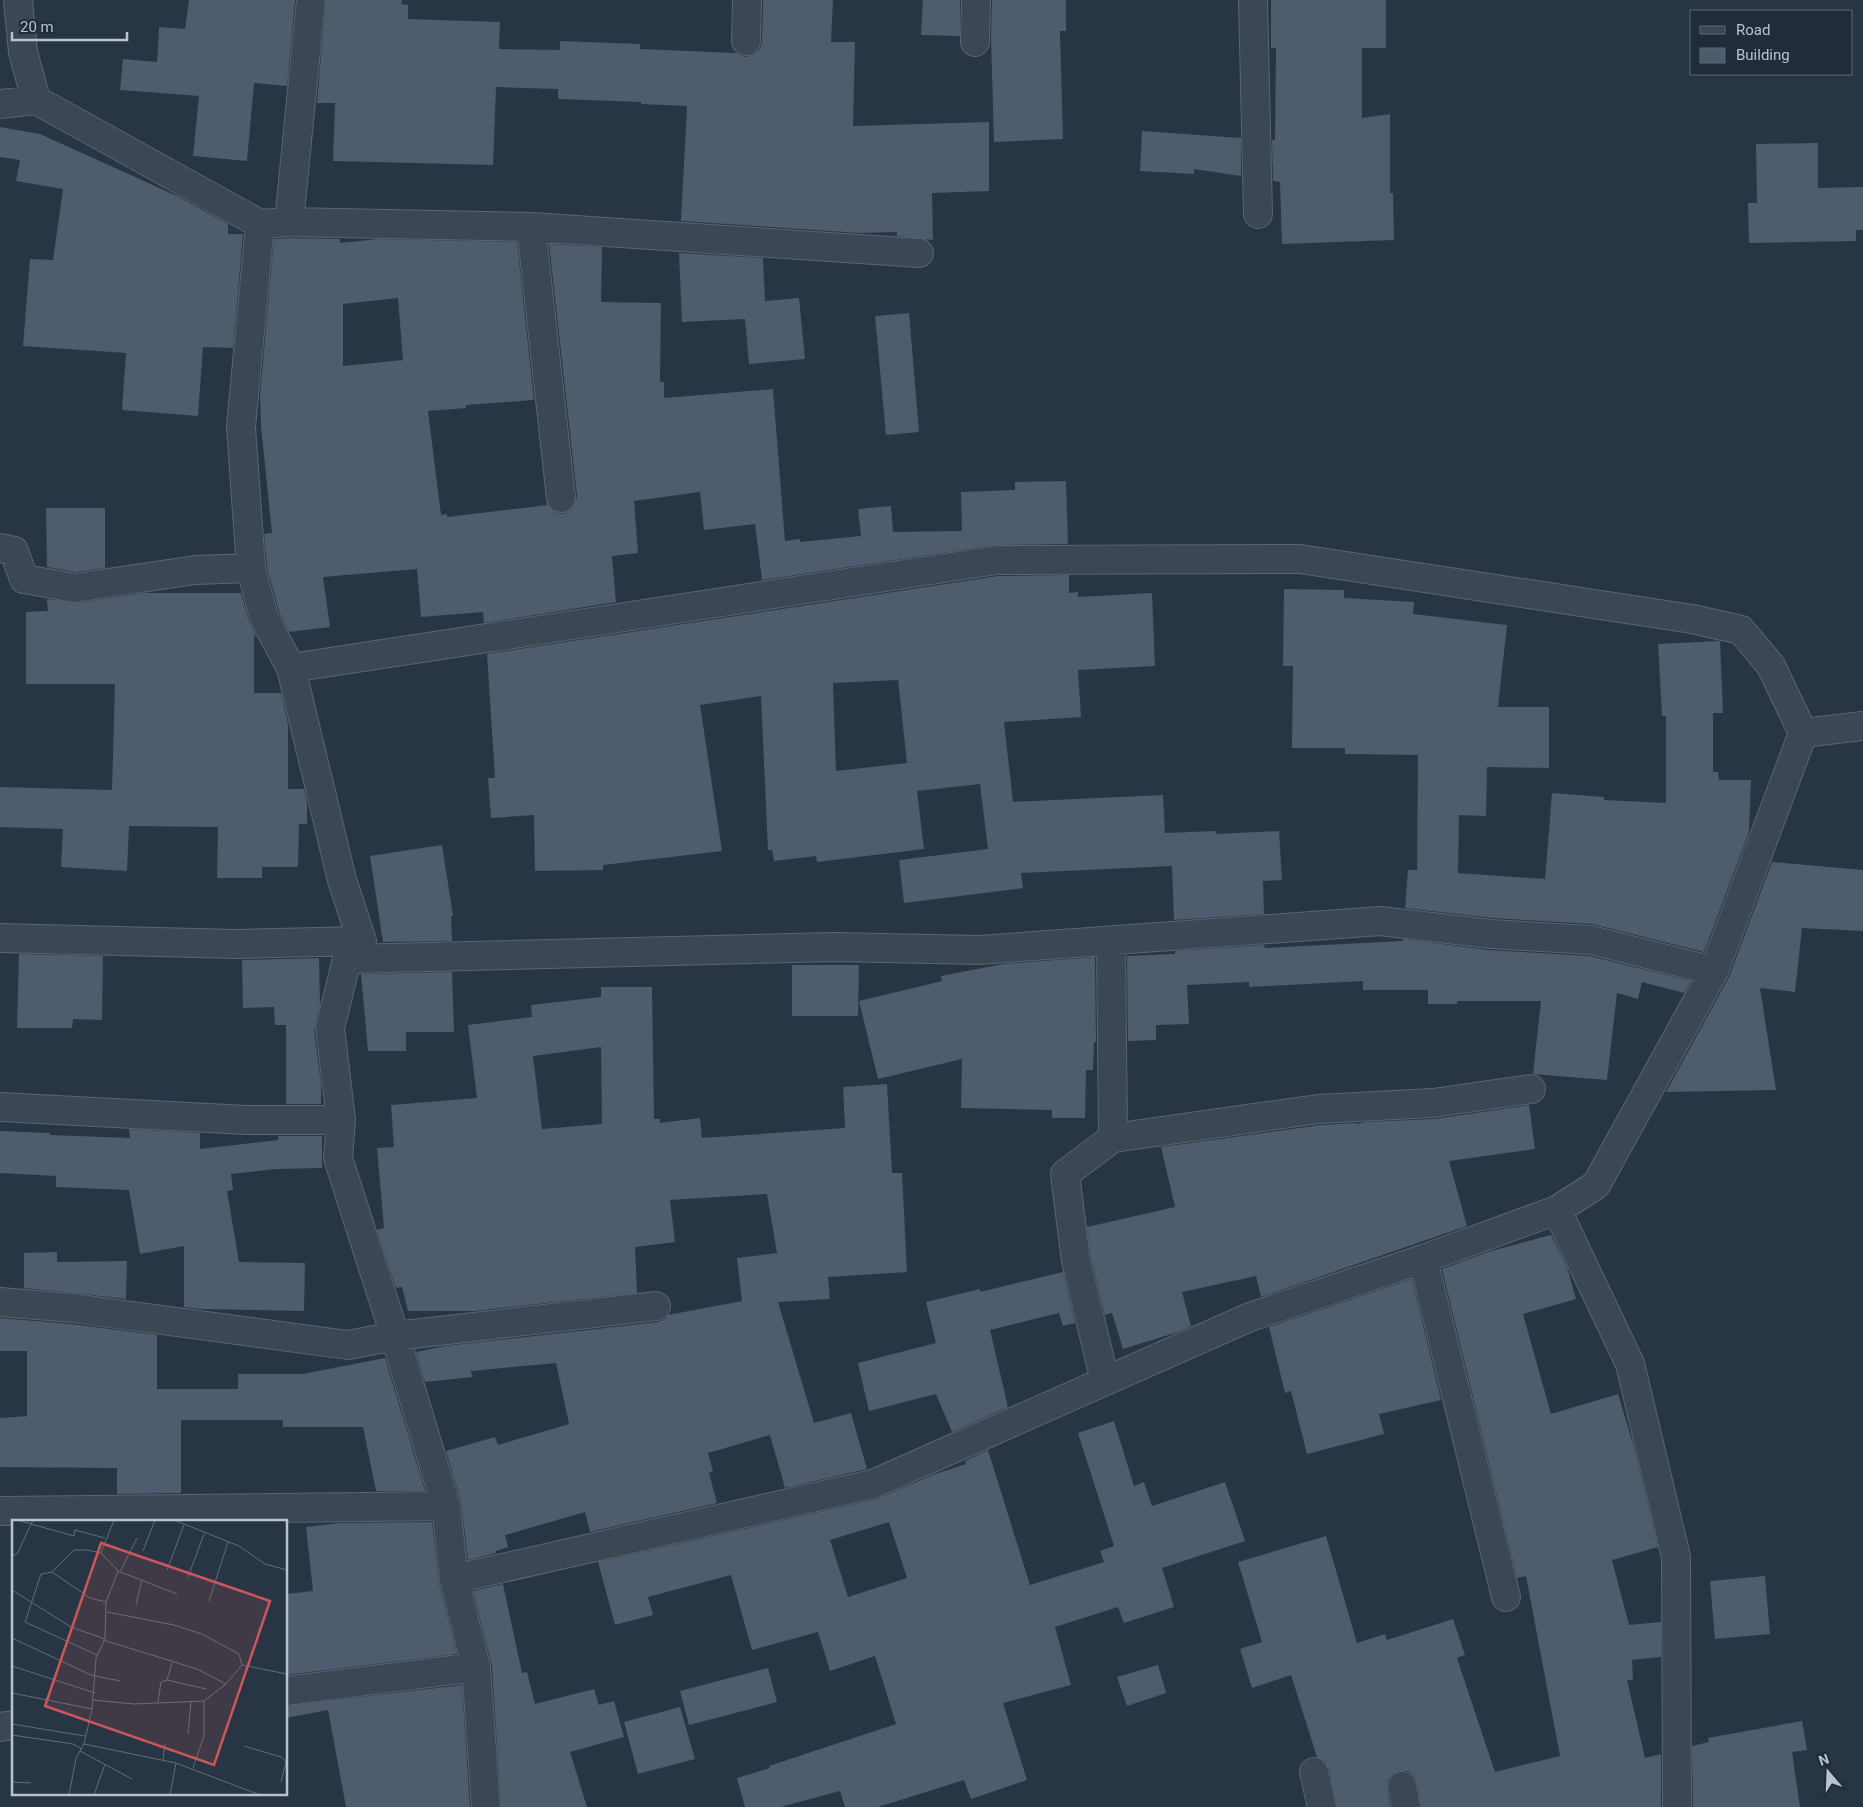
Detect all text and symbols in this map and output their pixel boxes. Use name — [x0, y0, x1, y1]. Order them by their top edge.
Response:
scale bar — [12, 10, 128, 42]
legend — [1690, 10, 1853, 75]
text: 20 m — [20, 18, 54, 36]
text: Road — [1736, 21, 1770, 39]
text: Building — [1736, 46, 1790, 64]
inset map — [12, 1520, 288, 1794]
north arrow — [1803, 1747, 1853, 1797]
text: N — [1816, 1751, 1831, 1769]

